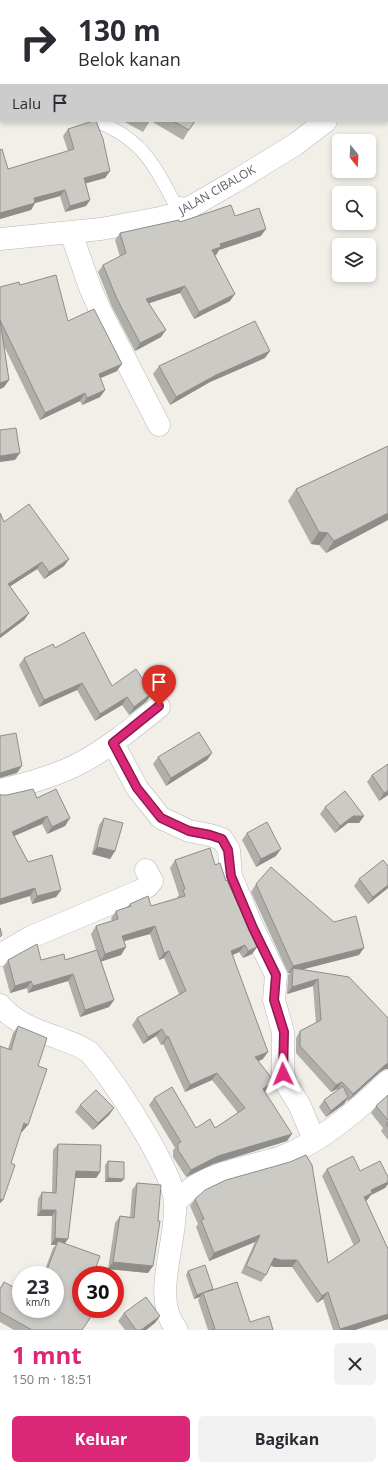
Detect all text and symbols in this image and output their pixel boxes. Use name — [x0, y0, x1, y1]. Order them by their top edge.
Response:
text: 130 m — [78, 11, 161, 49]
icon: right — [12, 16, 64, 68]
text: Belok kanan — [78, 47, 181, 71]
icon: arrive — [49, 92, 71, 114]
text: Lalu — [12, 93, 41, 113]
north arrow — [332, 134, 376, 178]
map controls — [332, 134, 376, 282]
street label: JALAN CIBALOK — [174, 160, 259, 219]
button: search — [332, 186, 376, 230]
button: layers — [332, 238, 376, 282]
pin — [142, 665, 176, 706]
icon: arrive — [148, 671, 170, 693]
position arrow — [262, 1053, 304, 1095]
speed limit sign: 30 — [72, 1266, 124, 1318]
text: 23 — [27, 1273, 49, 1300]
text: km/h — [26, 1295, 50, 1309]
text: 1 mnt — [12, 1338, 82, 1371]
button: close — [334, 1343, 376, 1385]
text: 150 m · 18:51 — [12, 1370, 93, 1388]
button: Keluar — [12, 1416, 190, 1462]
button: Bagikan — [198, 1416, 376, 1462]

